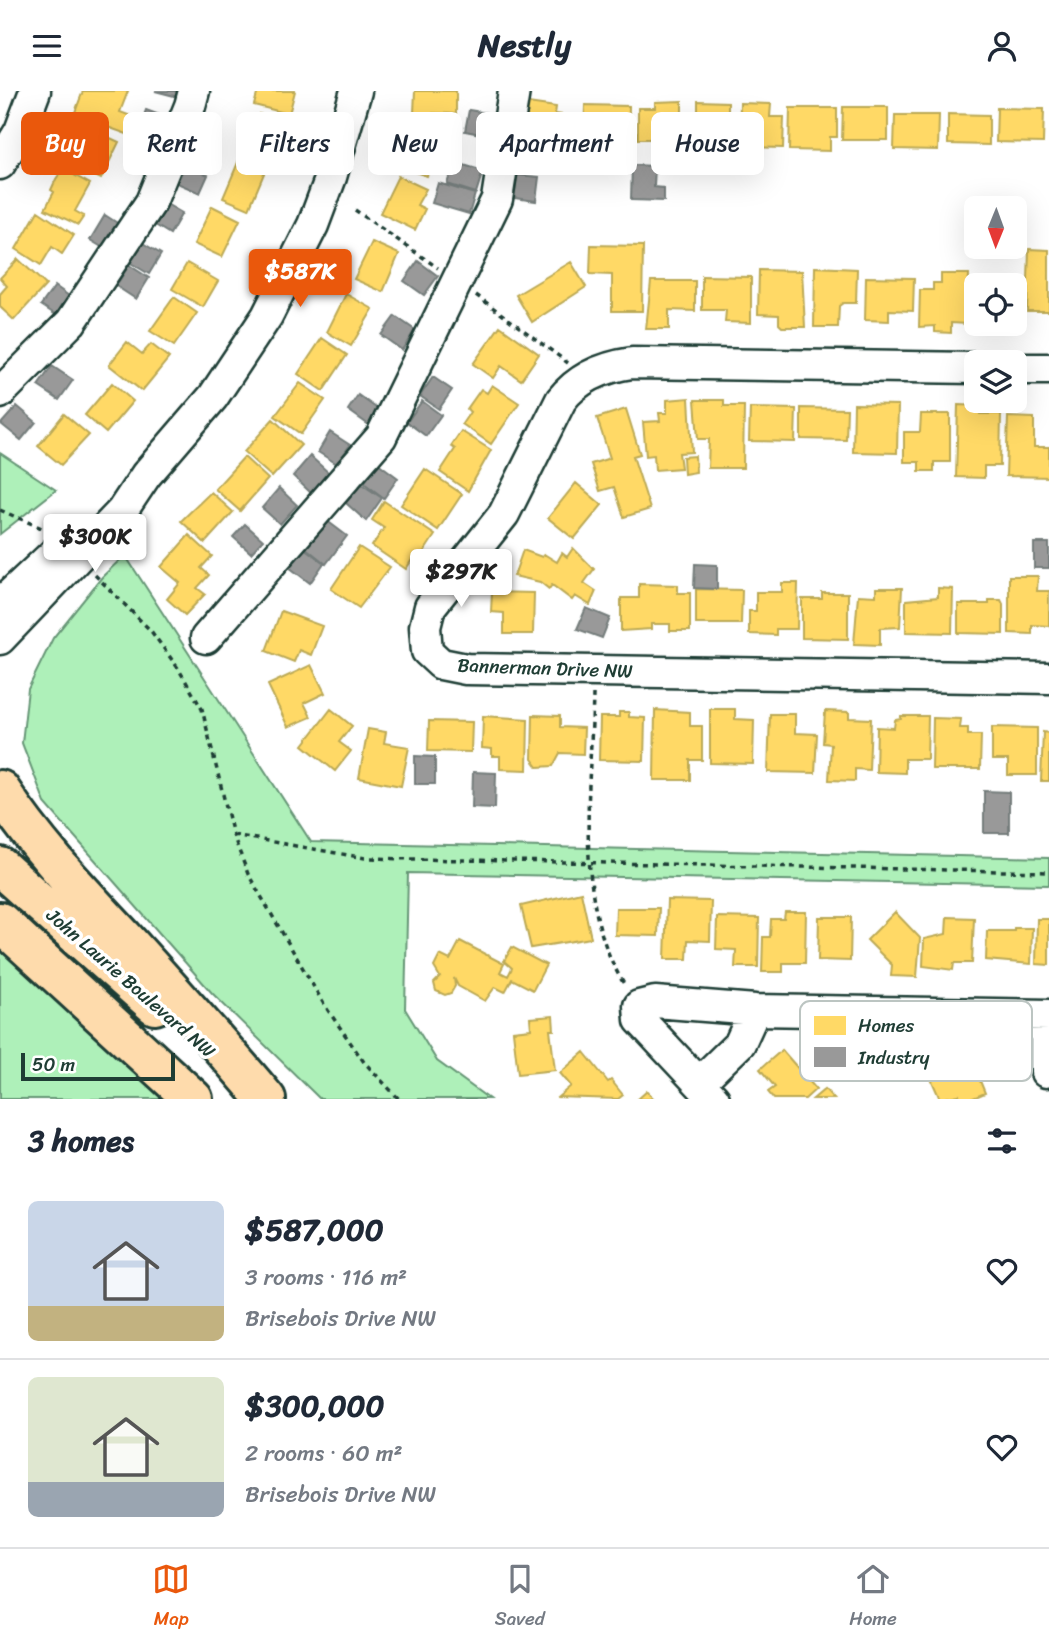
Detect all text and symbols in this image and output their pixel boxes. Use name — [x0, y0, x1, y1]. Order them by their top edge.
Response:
text: Nestly — [478, 17, 571, 74]
icon: menu — [28, 27, 66, 65]
icon: person — [983, 27, 1021, 65]
chip: Buy — [21, 112, 109, 175]
chip: Rent — [123, 112, 222, 175]
chip: Filters — [236, 112, 354, 175]
chip: New — [368, 112, 462, 175]
chip: Apartment — [476, 112, 637, 175]
chip: House — [651, 112, 764, 175]
north arrow — [964, 196, 1027, 259]
map controls — [964, 196, 1027, 413]
pin: $587K — [251, 249, 349, 309]
text: $587K — [265, 251, 335, 292]
button: locate — [964, 273, 1027, 336]
button: layers — [964, 350, 1027, 413]
pin: $300K — [46, 515, 144, 574]
text: $300K — [59, 516, 131, 557]
pin: $297K — [412, 549, 510, 609]
text: $297K — [426, 551, 496, 592]
street label: Bannerman Drive NW — [457, 648, 633, 688]
street label: John Laurie Boulevard NW — [38, 899, 223, 1066]
legend — [800, 1001, 1032, 1081]
text: Homes — [858, 1009, 914, 1042]
text: Industry — [857, 1041, 930, 1074]
text: 50 m — [32, 1048, 75, 1081]
scale bar — [21, 1050, 175, 1082]
text: 3 homes — [28, 1114, 134, 1168]
icon: filters — [983, 1122, 1021, 1160]
text: $587,000 — [245, 1203, 384, 1257]
icon: home — [84, 1229, 168, 1313]
icon: heart — [983, 1252, 1021, 1290]
text: 3 rooms · 116 m² — [245, 1257, 407, 1298]
text: Brisebois Drive NW — [245, 1298, 436, 1339]
text: $300,000 — [245, 1379, 385, 1433]
icon: home — [84, 1405, 168, 1489]
icon: heart — [983, 1428, 1021, 1466]
text: 2 rooms · 60 m² — [245, 1433, 403, 1474]
text: Brisebois Drive NW — [245, 1474, 436, 1515]
tab: Map — [152, 1560, 190, 1635]
tab: Saved — [495, 1560, 545, 1635]
tab: Home — [849, 1560, 897, 1635]

